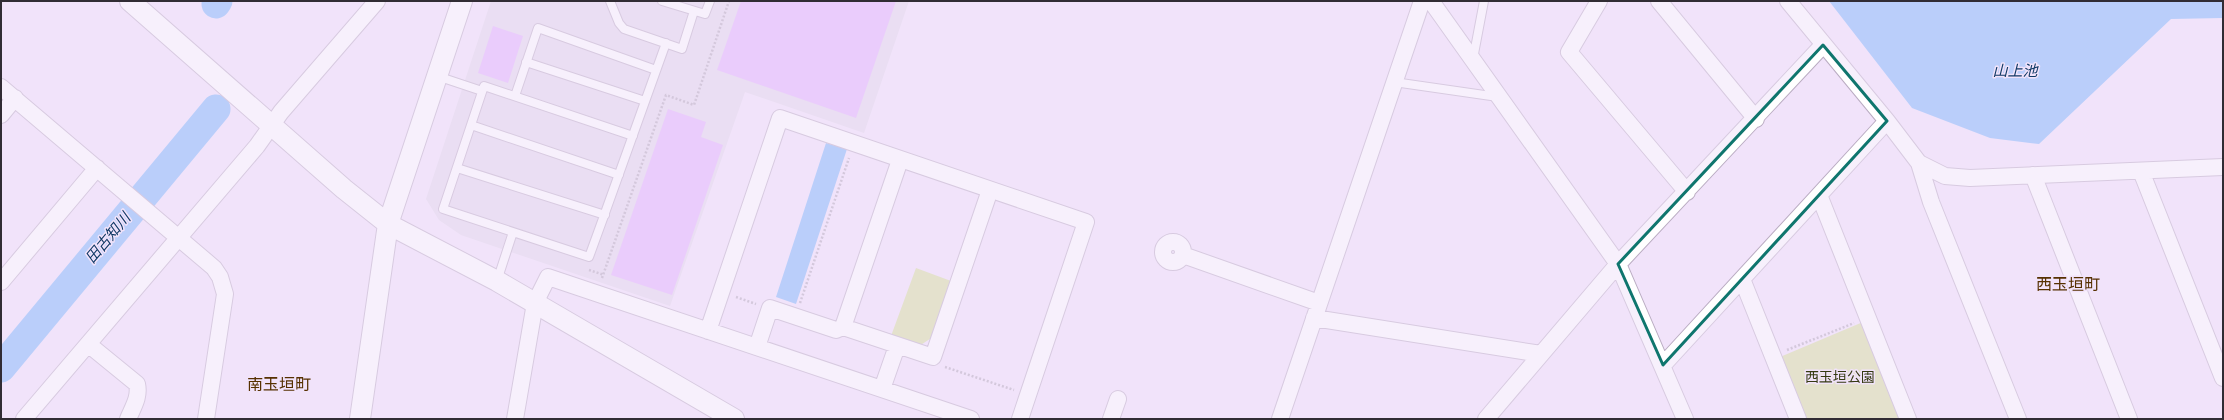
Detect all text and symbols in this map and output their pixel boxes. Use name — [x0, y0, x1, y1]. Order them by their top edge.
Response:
water label: 山上池 — [1992, 63, 2039, 79]
water label: 田古知川 — [83, 208, 135, 266]
district label: 西玉垣町 — [2036, 277, 2100, 293]
park label: 西玉垣公園 — [1805, 370, 1875, 385]
district label: 南玉垣町 — [247, 377, 311, 393]

